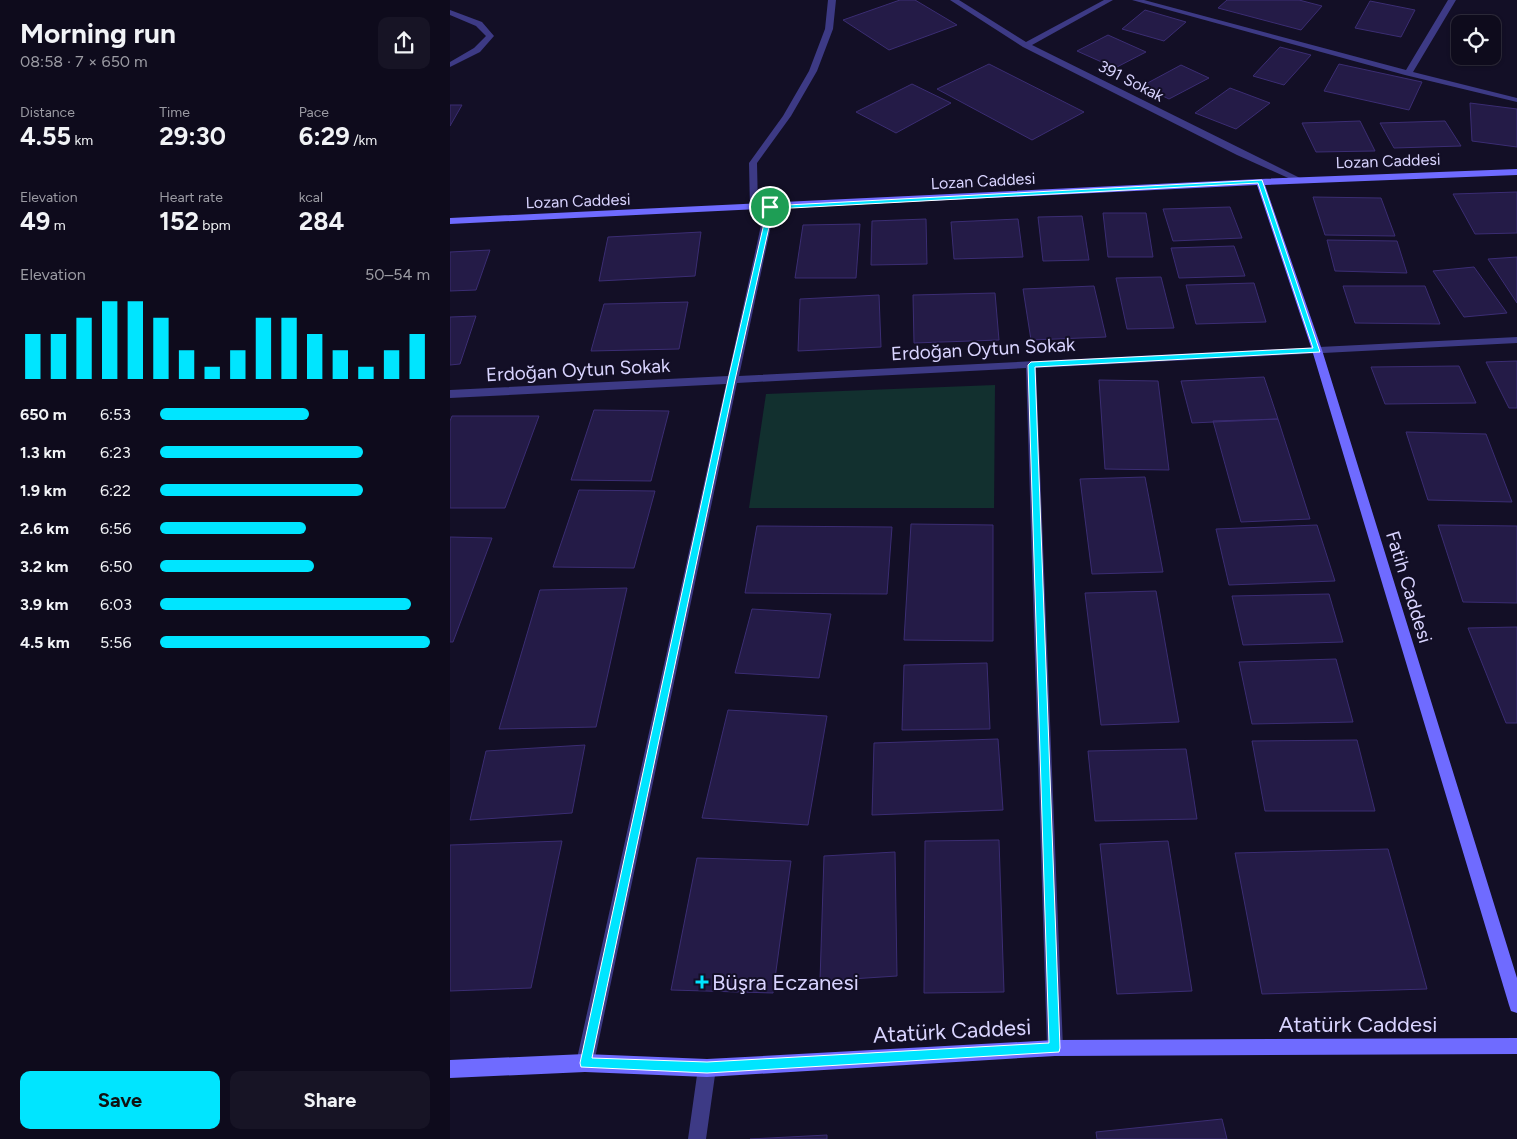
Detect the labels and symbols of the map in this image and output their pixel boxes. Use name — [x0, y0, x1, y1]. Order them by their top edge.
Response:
street label: 391 Sokak — [1095, 56, 1167, 106]
street label: Lozan Caddesi — [1335, 150, 1441, 172]
street label: Lozan Caddesi — [930, 169, 1036, 193]
pin — [749, 186, 791, 228]
street label: Lozan Caddesi — [525, 190, 631, 212]
street label: Erdoğan Oytun Sokak — [890, 333, 1076, 365]
street label: Erdoğan Oytun Sokak — [485, 354, 671, 386]
street label: Fatih Caddesi — [1381, 528, 1437, 646]
place label: Büşra Eczanesi — [712, 969, 859, 996]
marker: Büşra Eczanesi — [696, 976, 708, 988]
street label: Atatürk Caddesi — [1279, 1011, 1437, 1038]
street label: Atatürk Caddesi — [872, 1013, 1032, 1049]

